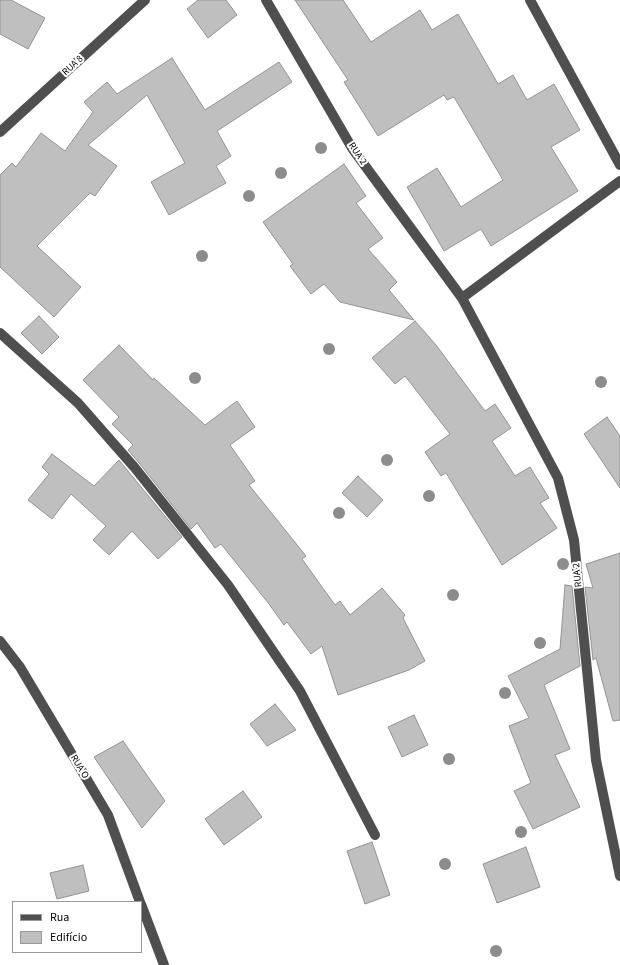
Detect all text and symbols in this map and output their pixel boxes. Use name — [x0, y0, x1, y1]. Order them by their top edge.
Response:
street label: RUA 8 — [60, 53, 86, 79]
street label: RUA 2 — [345, 141, 369, 167]
street label: RUA 2 — [571, 562, 585, 588]
street label: RUA O — [67, 753, 91, 781]
legend — [12, 901, 142, 953]
text: Rua — [50, 909, 69, 926]
text: Edifício — [50, 929, 87, 946]

